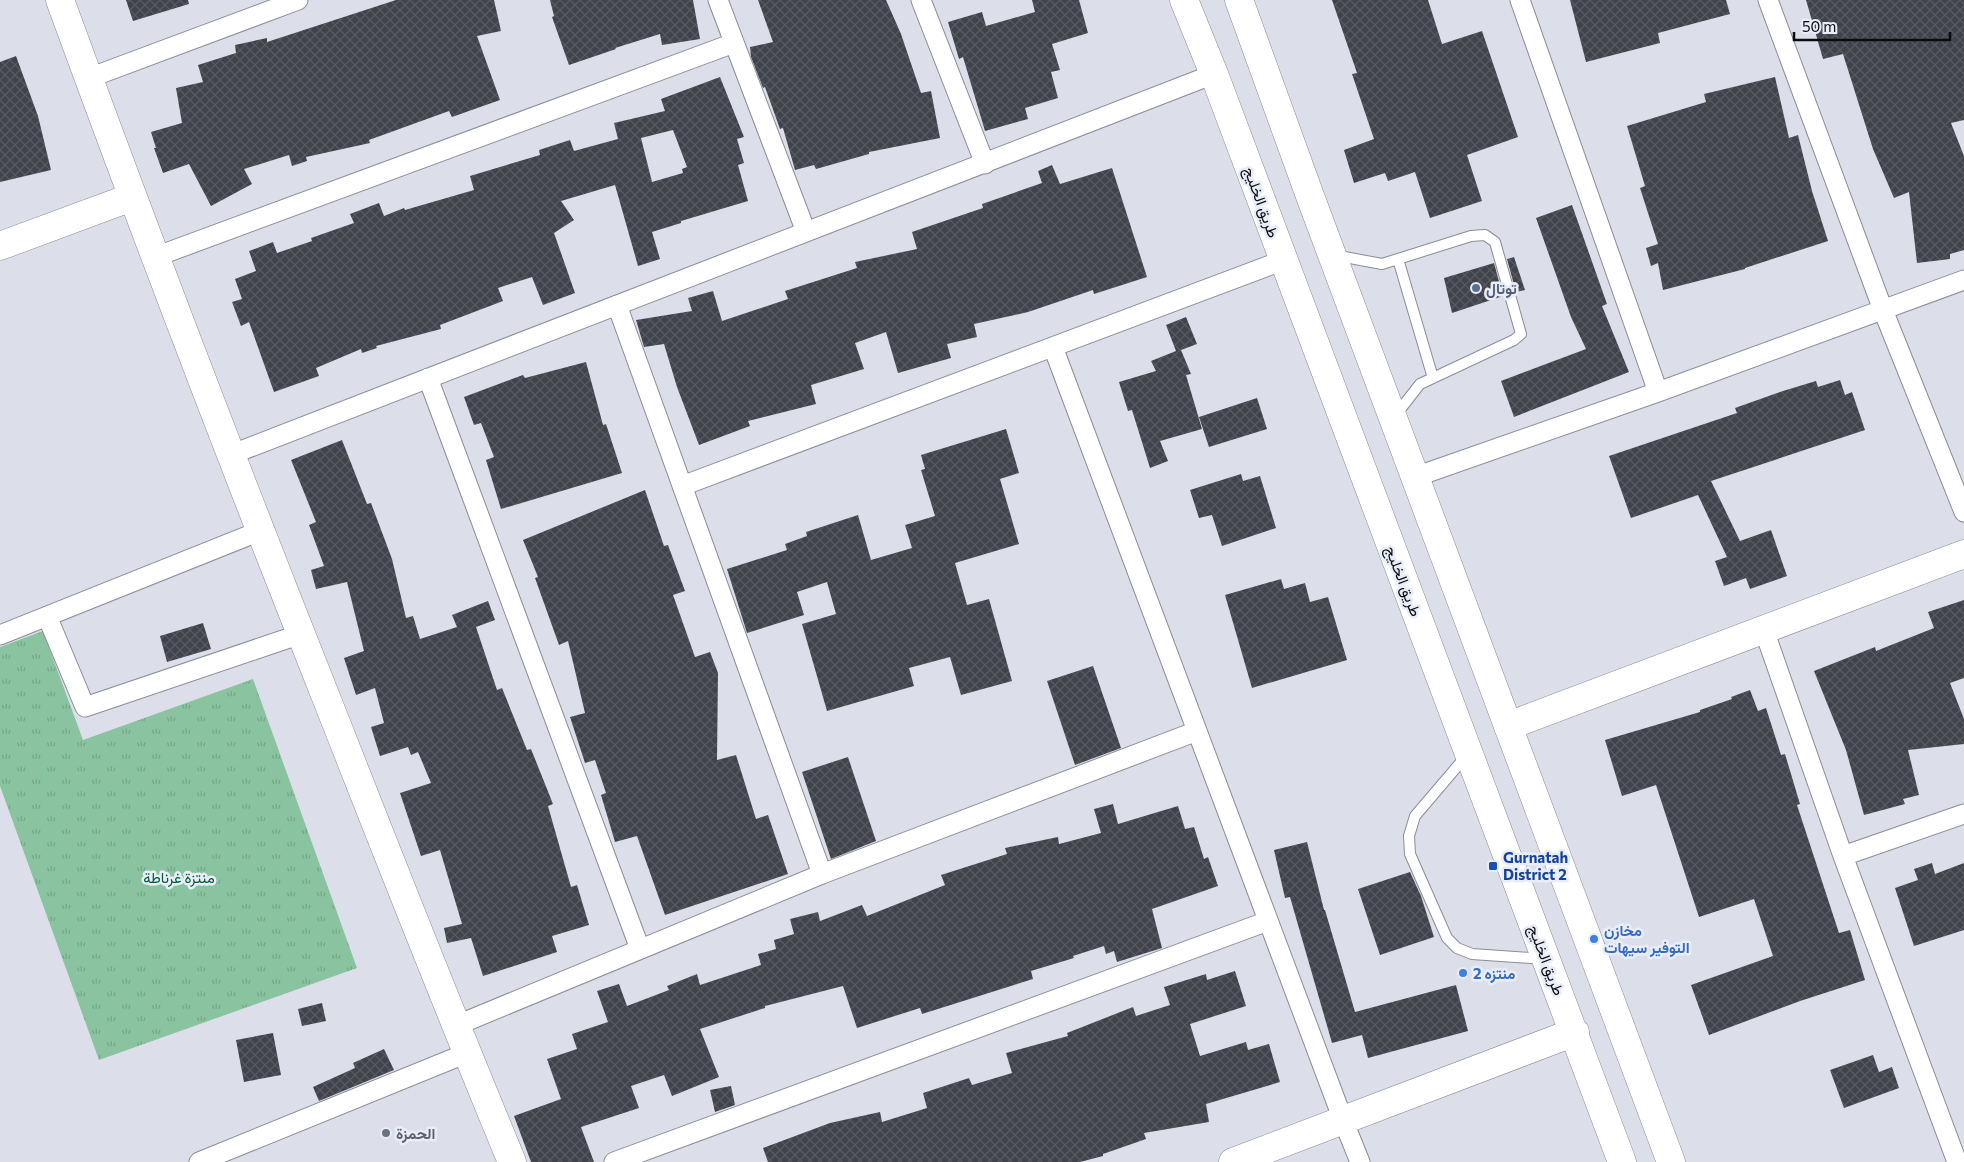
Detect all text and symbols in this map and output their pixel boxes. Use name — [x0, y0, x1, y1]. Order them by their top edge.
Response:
scale bar — [1794, 10, 1950, 42]
text: 50 m — [1802, 17, 1836, 35]
street label: طريق الخليج — [1238, 164, 1283, 241]
place label: توتال — [1486, 279, 1517, 298]
marker: توتال — [1470, 282, 1482, 294]
street label: طريق الخليج — [1380, 543, 1426, 620]
place label: Gurnatah District 2 — [1503, 848, 1568, 883]
marker: Gurnatah District 2 — [1487, 860, 1499, 872]
park label: منتزة غرناطة — [143, 868, 215, 887]
place label: مخازن التوفير سيهات — [1604, 921, 1690, 957]
street label: طريق الخليج — [1523, 922, 1569, 999]
marker: مخازن التوفير سيهات — [1588, 933, 1600, 945]
place label: منتزه 2 — [1473, 964, 1515, 983]
marker: منتزه 2 — [1457, 967, 1469, 979]
place label: الحمزة — [396, 1124, 435, 1143]
marker: الحمزة — [380, 1127, 392, 1139]

